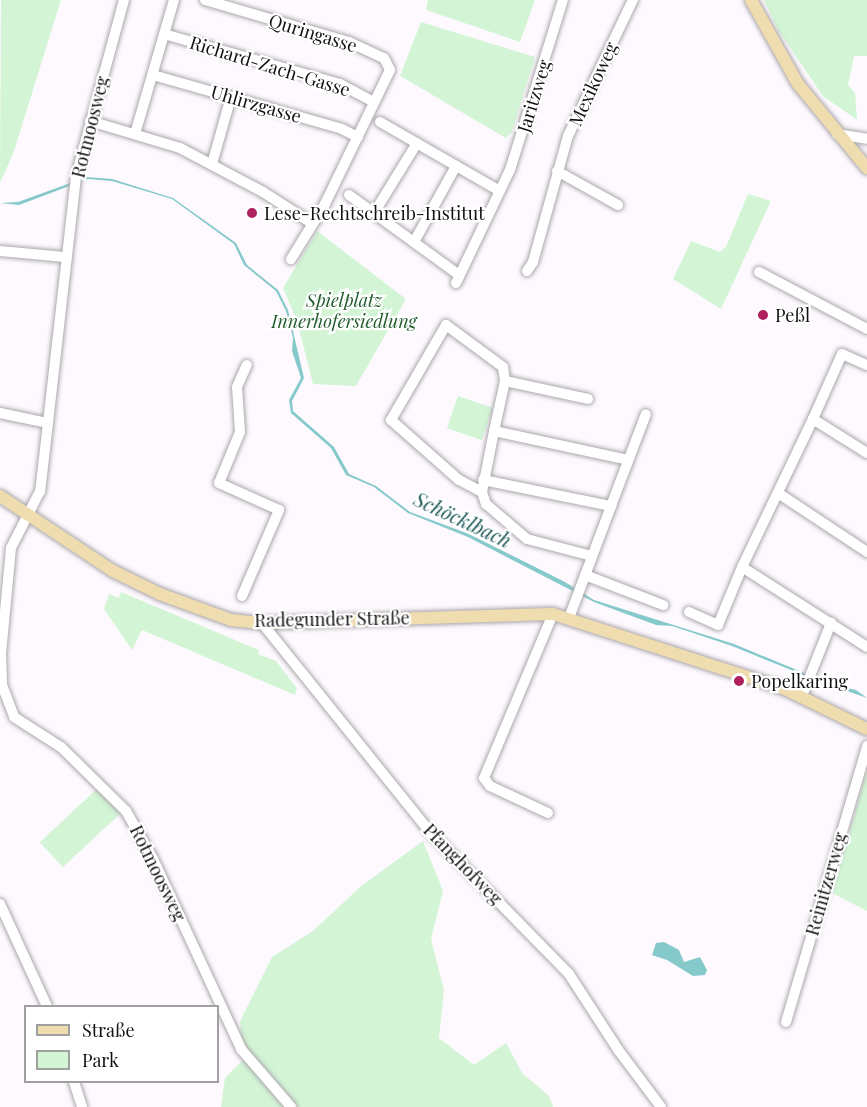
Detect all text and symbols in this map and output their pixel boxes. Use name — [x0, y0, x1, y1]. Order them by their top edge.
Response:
street label: Quringasse — [266, 9, 360, 57]
street label: Richard-Zach-Gasse — [187, 31, 353, 101]
street label: Mexikoweg — [564, 39, 622, 129]
street label: Jaritzweg — [513, 57, 555, 135]
street label: Rotmoosweg — [67, 74, 113, 180]
street label: Uhlirzgasse — [208, 81, 304, 127]
place label: Lese-Rechtschreib-Institut — [264, 202, 485, 224]
marker: Lese-Rechtschreib-Institut — [245, 206, 259, 220]
park label: Spielplatz Innerhofersiedlung — [271, 290, 417, 332]
place label: Peßl — [775, 304, 810, 326]
marker: Peßl — [756, 308, 770, 322]
water label: Schöcklbach — [411, 486, 515, 552]
street label: Radegunder Straße — [254, 607, 410, 631]
place label: Popelkaring — [751, 670, 848, 692]
marker: Popelkaring — [732, 674, 746, 688]
street label: Pfanghofweg — [419, 819, 507, 909]
street label: Rotmoosweg — [126, 822, 190, 924]
street label: Reinitzerweg — [801, 830, 851, 938]
legend — [24, 1005, 219, 1083]
text: Straße — [82, 1018, 135, 1042]
text: Park — [82, 1048, 119, 1072]

